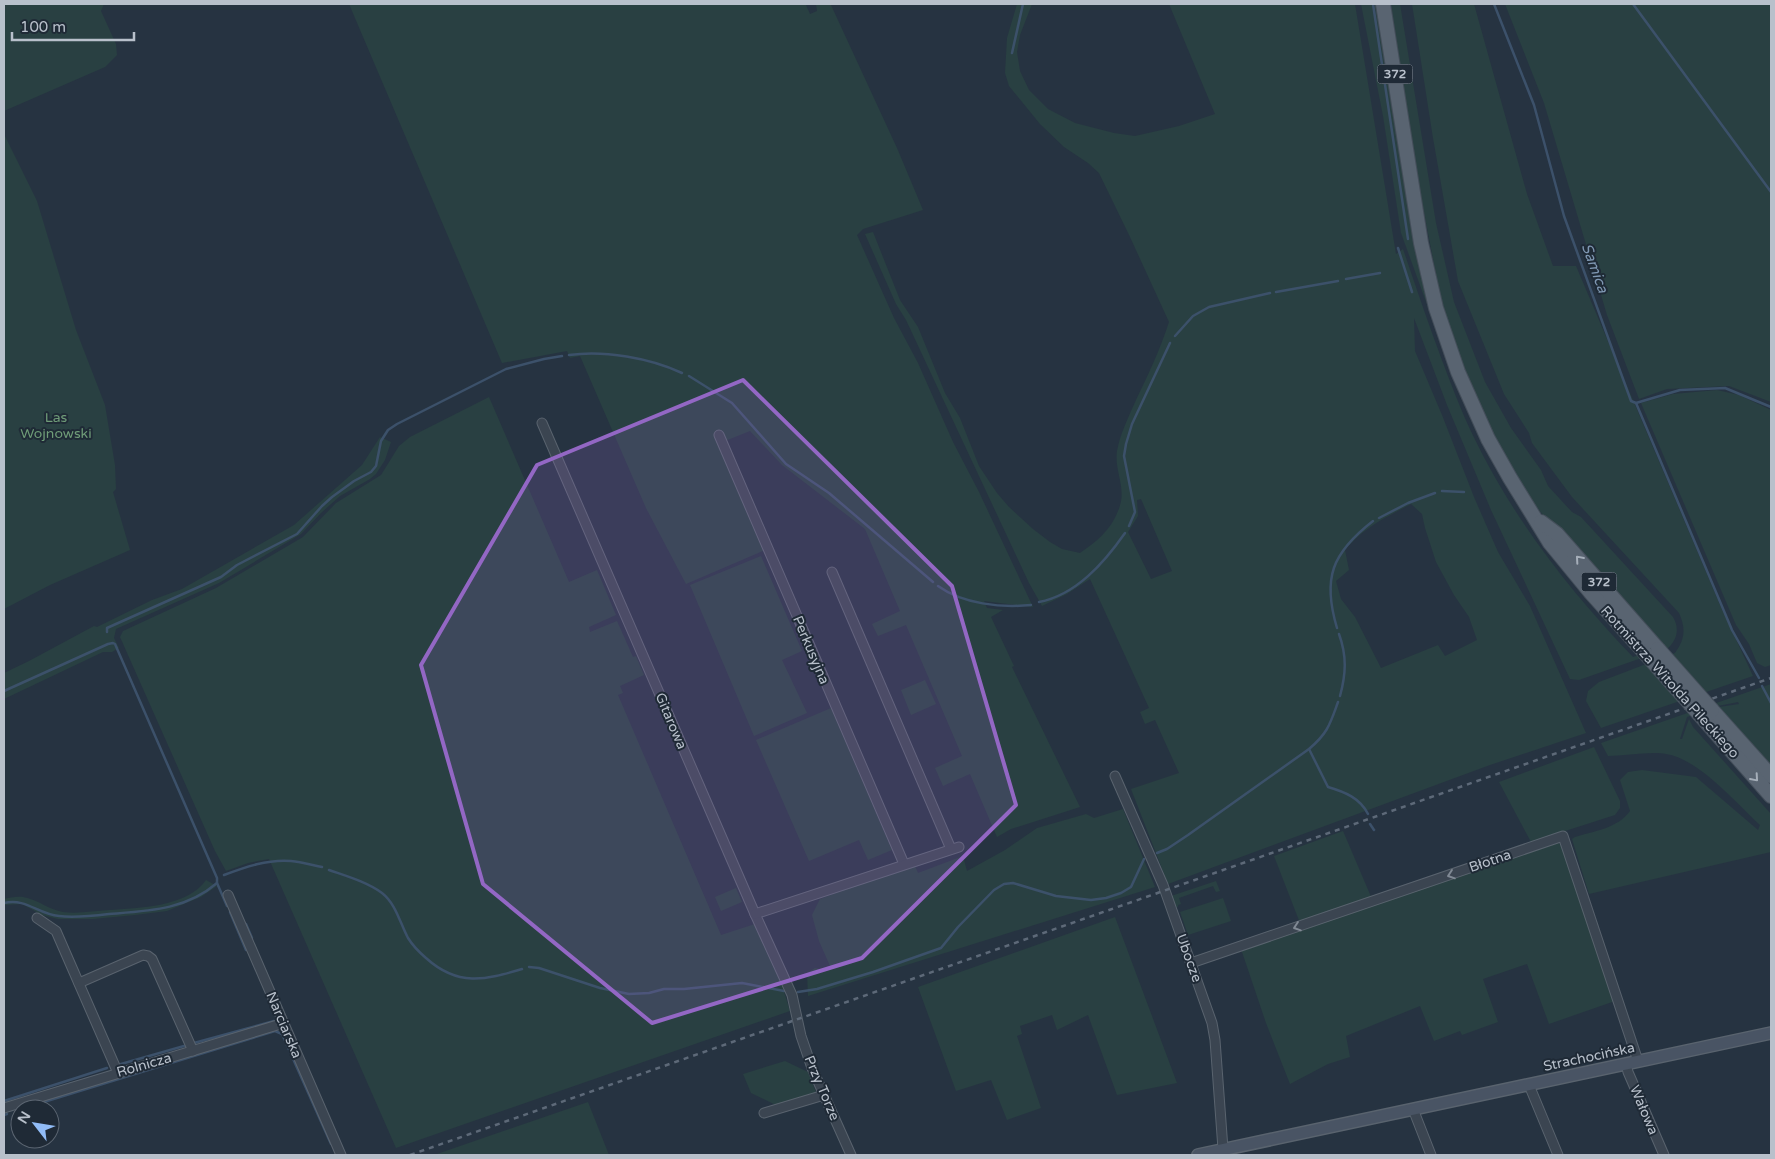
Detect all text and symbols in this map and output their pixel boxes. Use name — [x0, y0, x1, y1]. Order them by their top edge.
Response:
scale bar — [12, 10, 135, 42]
text: 100 m — [20, 18, 66, 36]
road number: 372 — [1378, 64, 1412, 84]
water label: Samica — [1578, 241, 1612, 296]
park label: Las Wojnowski — [20, 409, 92, 442]
one-way arrow — [1576, 556, 1585, 565]
road number: 372 — [1582, 572, 1616, 592]
street label: Rotmistrza Witolda Pileckiego — [1597, 602, 1743, 762]
street label: Perkusyjna — [789, 613, 833, 687]
street label: Gitarowa — [652, 690, 690, 752]
one-way arrow — [1749, 772, 1758, 781]
street label: Błotna — [1467, 846, 1513, 876]
one-way arrow — [1447, 869, 1456, 879]
one-way arrow — [1293, 921, 1302, 931]
street label: Ubocze — [1172, 932, 1206, 985]
street label: Narciarska — [262, 989, 306, 1061]
street label: Strachocińska — [1542, 1039, 1636, 1075]
street label: Rolnicza — [115, 1049, 173, 1081]
street label: Przy Torze — [801, 1053, 843, 1123]
street label: Wałowa — [1626, 1083, 1662, 1137]
north arrow — [10, 1099, 60, 1149]
text: N — [14, 1108, 34, 1127]

